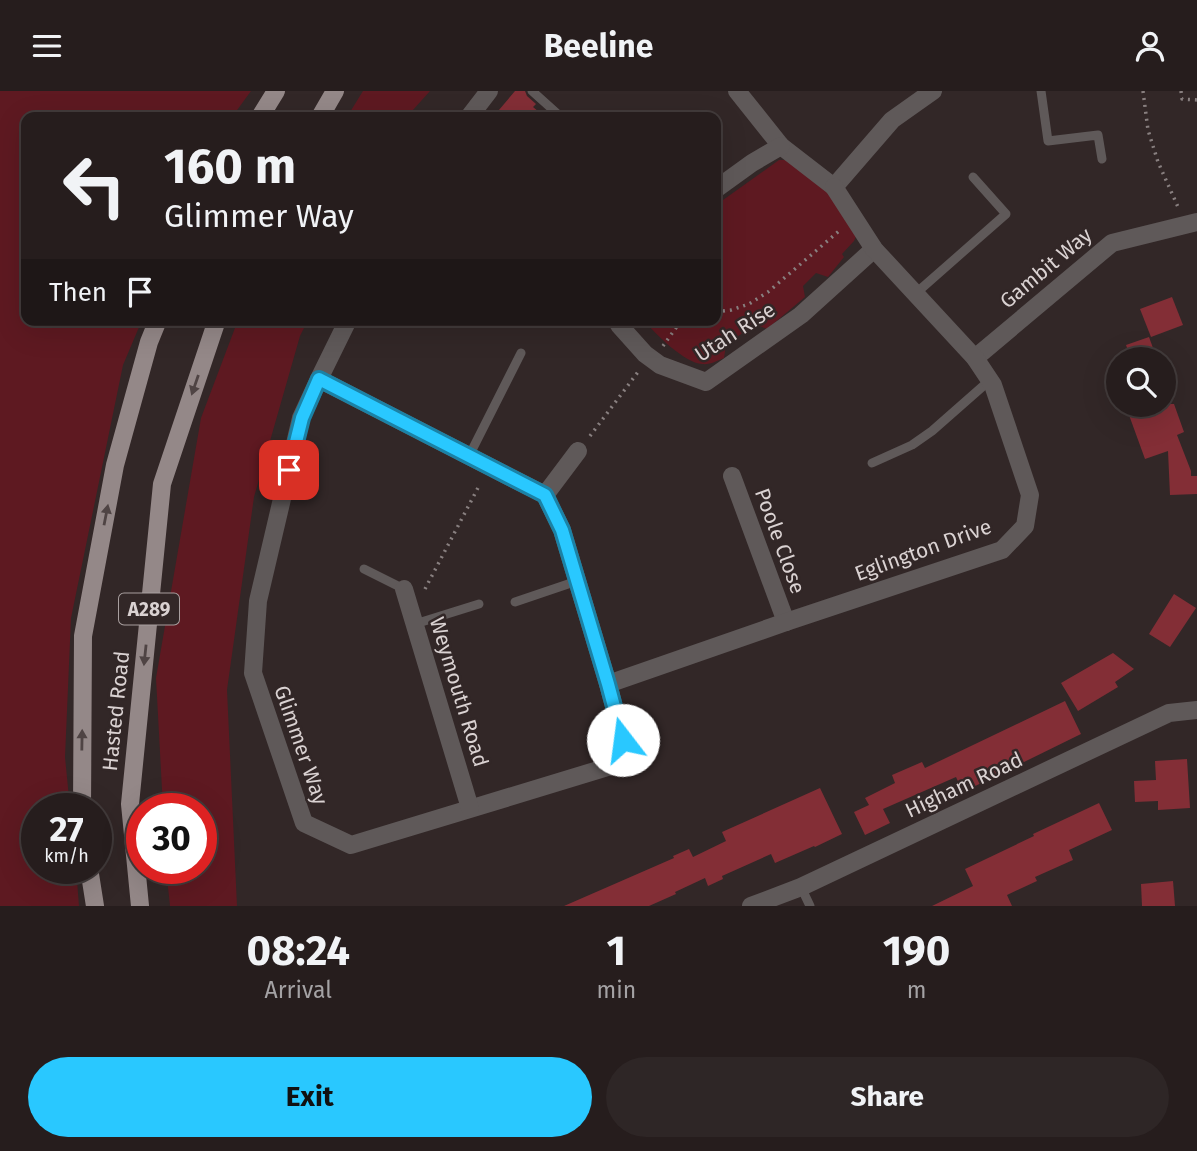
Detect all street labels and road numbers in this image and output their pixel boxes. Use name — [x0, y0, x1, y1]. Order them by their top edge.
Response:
street label: Gambit Way — [995, 221, 1098, 314]
street label: Utah Rise — [690, 296, 780, 368]
street label: Poole Close — [749, 485, 811, 597]
street label: Eglington Drive — [851, 513, 995, 587]
road number: A289 — [119, 594, 179, 625]
street label: Weymouth Road — [424, 614, 494, 770]
street label: Hasted Road — [97, 650, 135, 772]
street label: Glimmer Way — [268, 682, 334, 809]
street label: Higham Road — [901, 746, 1027, 824]

